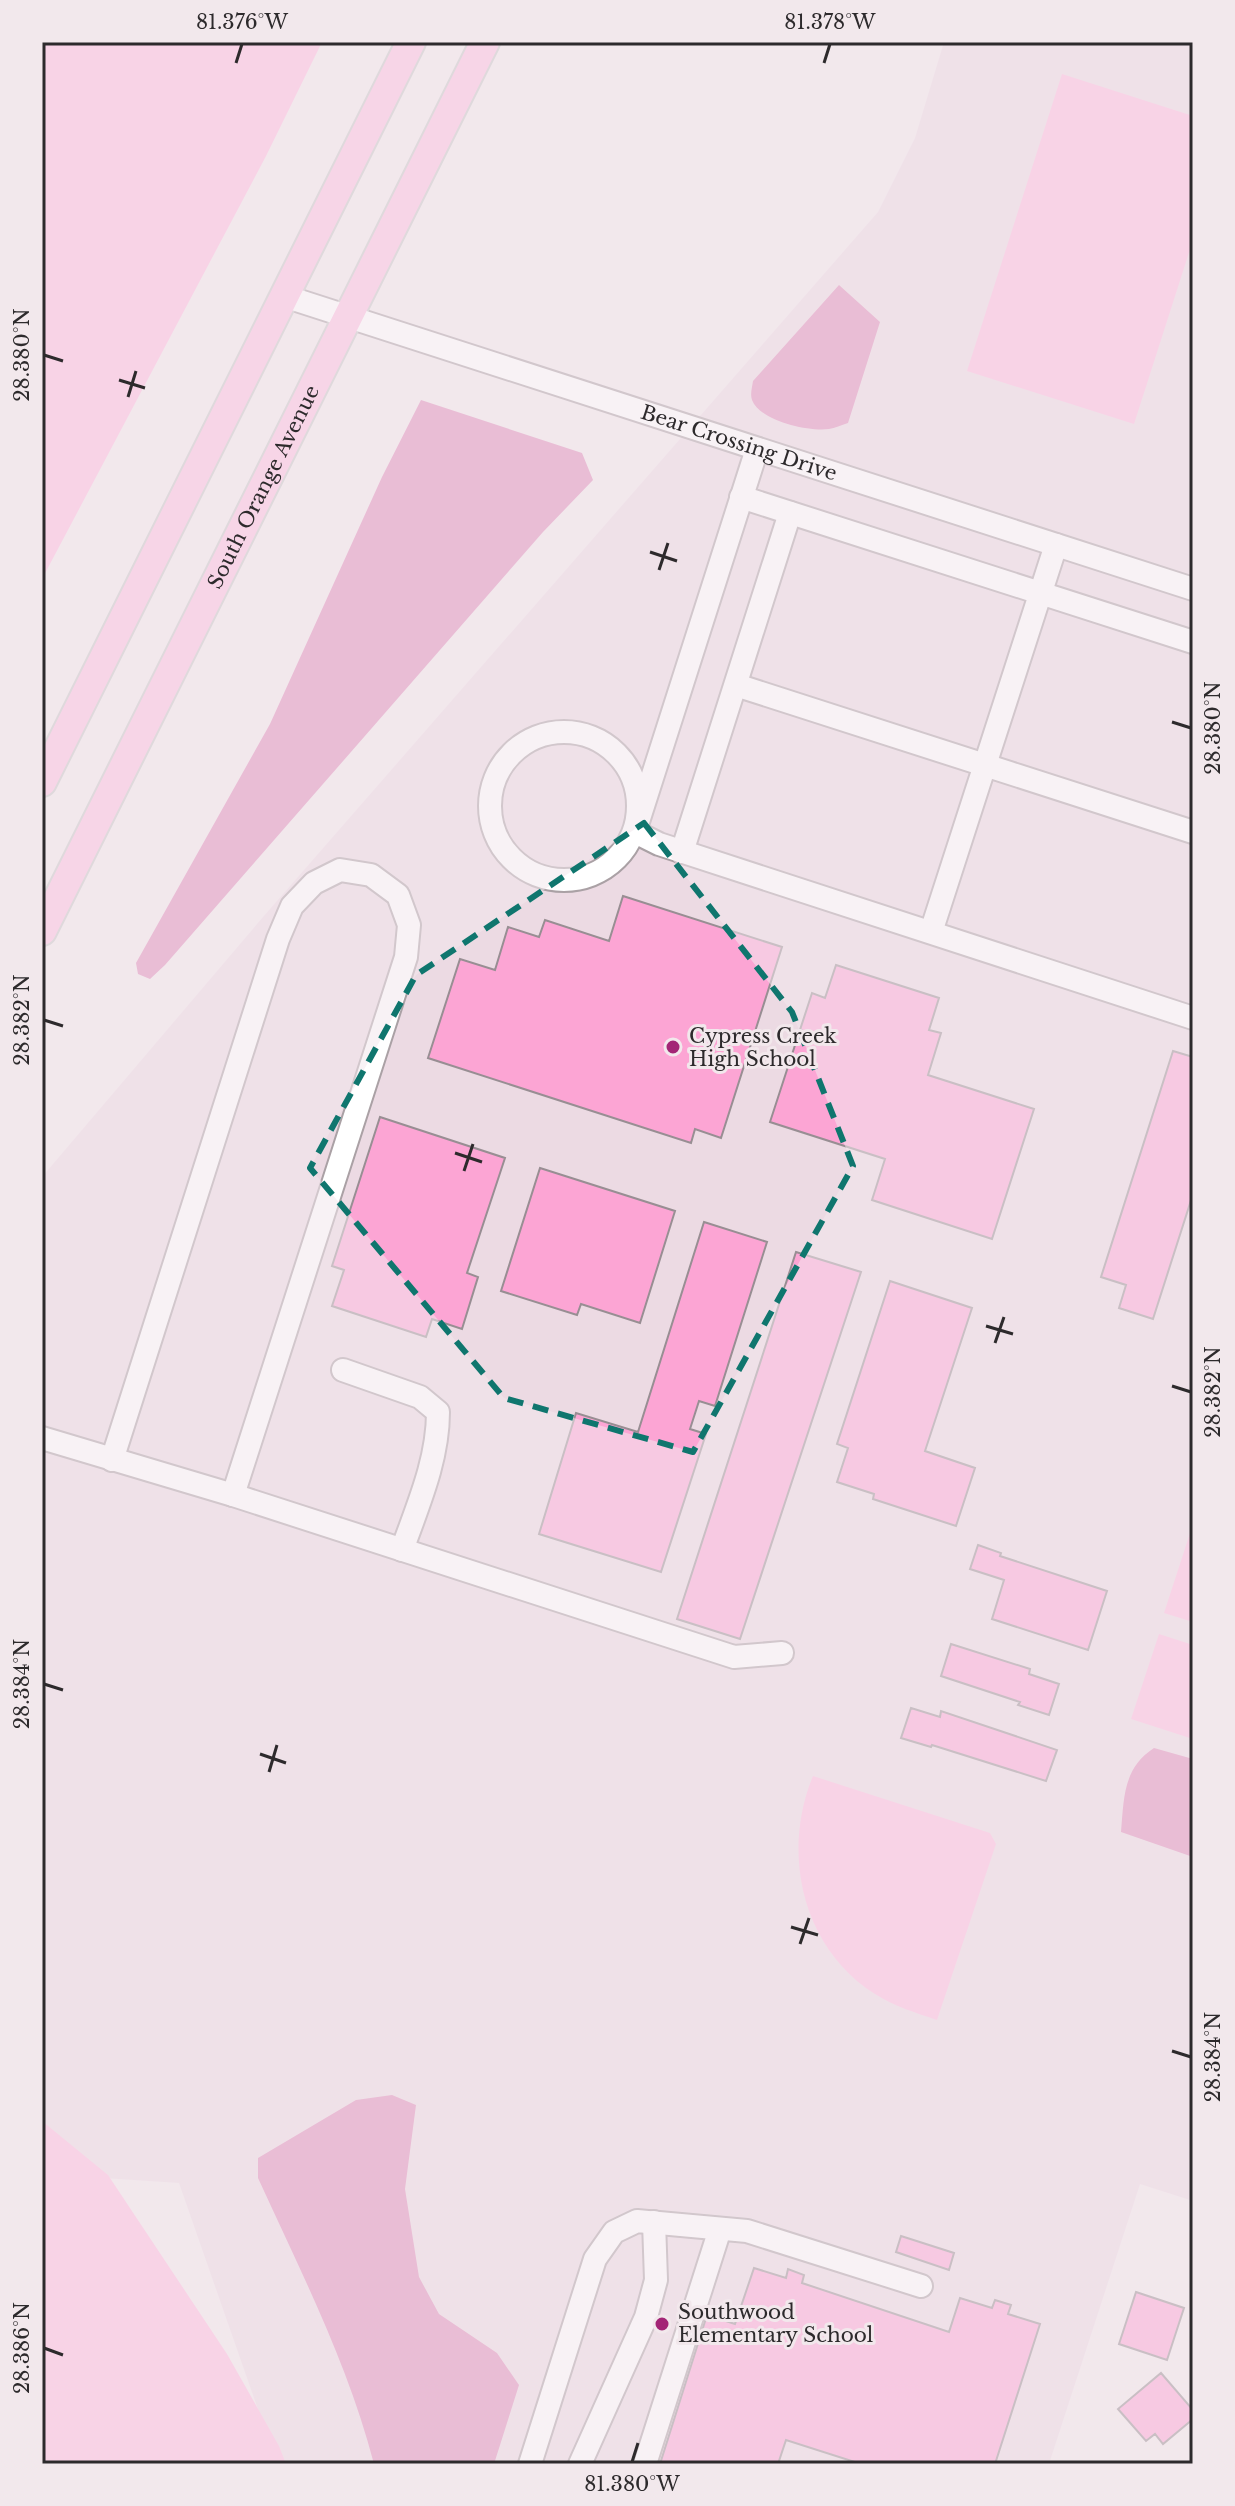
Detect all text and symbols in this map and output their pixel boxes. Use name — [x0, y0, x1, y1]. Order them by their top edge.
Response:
text: 81.376°W — [196, 10, 288, 34]
text: 81.378°W — [784, 10, 876, 34]
text: 28.380°N — [10, 308, 34, 402]
street label: South Orange Avenue — [202, 381, 324, 593]
street label: Bear Crossing Drive — [638, 400, 840, 485]
text: 28.380°N — [1201, 681, 1225, 775]
text: 28.382°N — [10, 974, 34, 1066]
place label: Cypress Creek High School — [689, 1024, 837, 1071]
marker: Cypress Creek High School — [664, 1038, 682, 1056]
text: 28.382°N — [1201, 1346, 1225, 1438]
text: 28.384°N — [10, 1639, 34, 1729]
text: 28.384°N — [1201, 2012, 1225, 2102]
place label: Southwood Elementary School — [678, 2300, 873, 2347]
text: 28.386°N — [10, 2302, 34, 2394]
marker: Southwood Elementary School — [653, 2315, 671, 2333]
text: 81.380°W — [584, 2472, 680, 2496]

